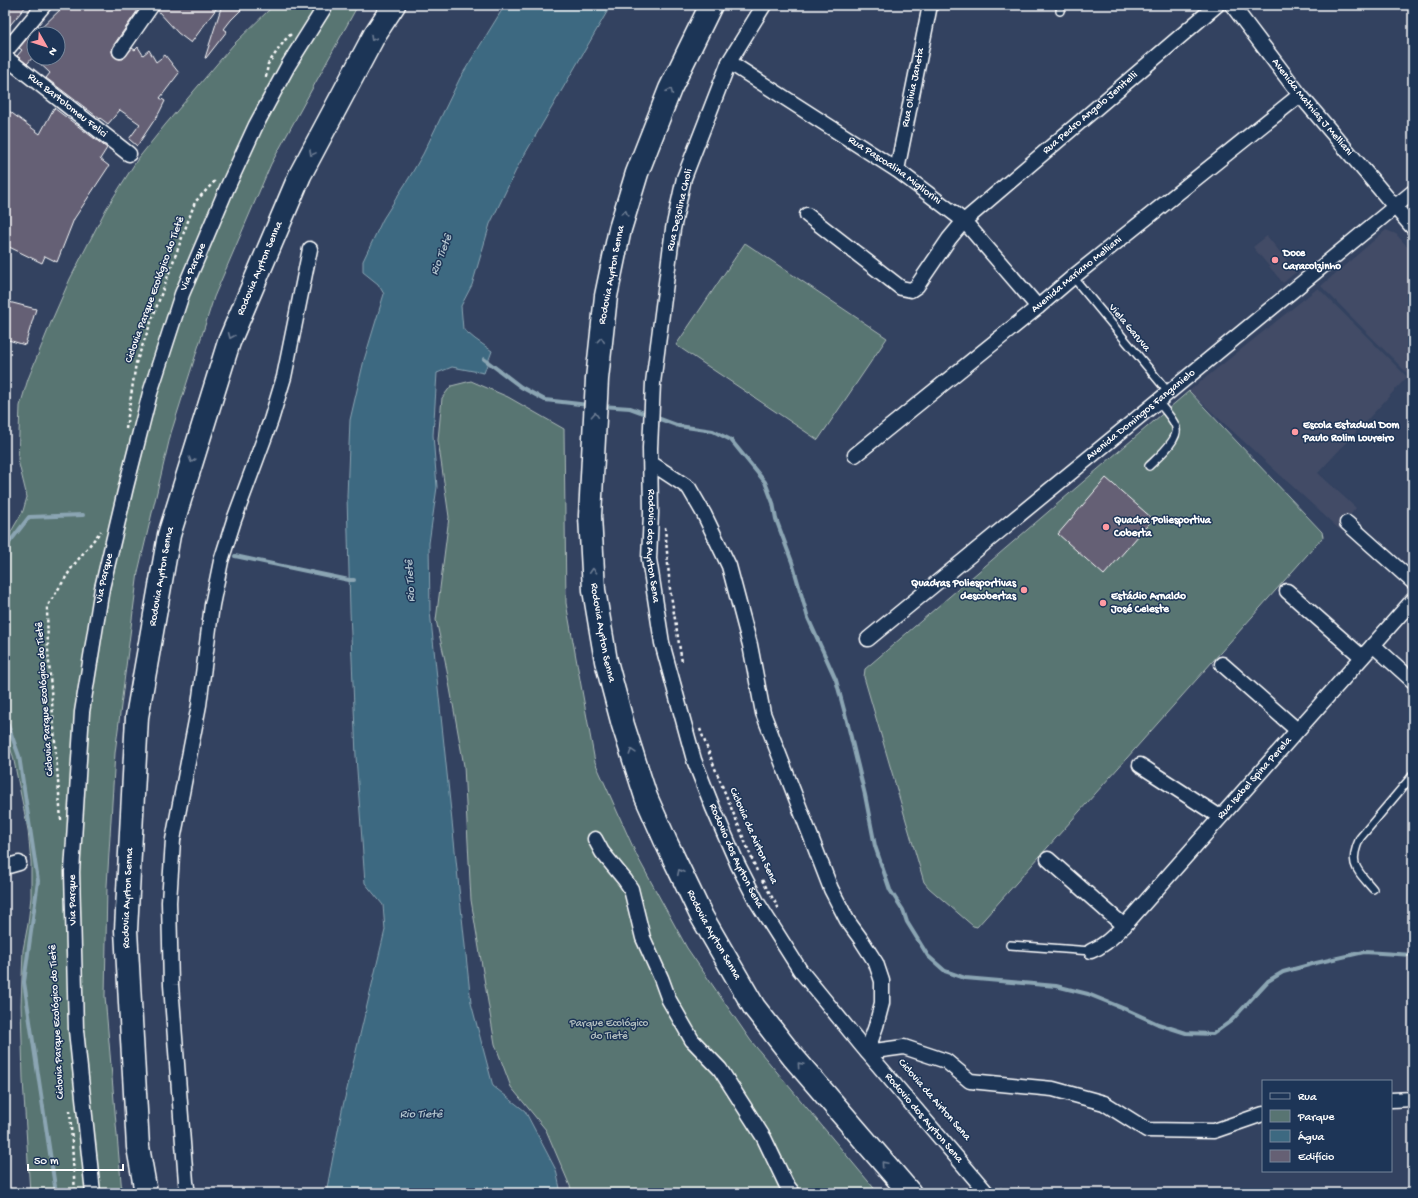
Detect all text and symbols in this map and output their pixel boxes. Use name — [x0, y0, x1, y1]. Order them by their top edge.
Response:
north arrow — [26, 26, 66, 66]
one-way arrow — [371, 34, 378, 41]
text: N — [45, 44, 59, 58]
street label: Rua Olivia Janeta — [900, 46, 927, 128]
street label: Avenida Mathias J Melliani — [1269, 56, 1355, 158]
street label: Rua Pedro Angelo Jenitelli — [1040, 69, 1140, 157]
street label: Rua Bartolomeu Felici — [25, 71, 109, 140]
one-way arrow — [665, 87, 673, 95]
street label: Rua Pascoalina Migliorini — [846, 134, 943, 207]
one-way arrow — [309, 149, 316, 156]
street label: Rua Dezolina Choli — [665, 168, 695, 252]
one-way arrow — [620, 210, 629, 217]
street label: Ciclovia Parque Ecológico do Tietê — [123, 215, 187, 365]
street label: Rodovia Ayrton Senna — [235, 219, 286, 317]
street label: Rodovia Ayrton Senna — [596, 224, 628, 326]
water label: Rio Tietê — [428, 231, 457, 277]
street label: Avenida Mariano Melliani — [1029, 234, 1125, 316]
street label: Via Parque — [178, 241, 209, 294]
place label: Doce Caracolzinho — [1282, 248, 1341, 273]
marker: Doce Caracolzinho — [1270, 255, 1280, 265]
street label: Viela Garuva — [1105, 301, 1153, 355]
one-way arrow — [228, 332, 236, 339]
one-way arrow — [596, 337, 605, 343]
street label: Avenida Domingos Fanganielo — [1084, 367, 1198, 463]
one-way arrow — [591, 412, 600, 418]
place label: Escola Estadual Dom Paulo Rolim Loureiro — [1302, 419, 1400, 445]
marker: Escola Estadual Dom Paulo Rolim Loureiro — [1290, 427, 1300, 437]
one-way arrow — [188, 456, 197, 463]
street label: Rodovio dos Ayrton Sena — [643, 489, 662, 604]
place label: Quadra Poliesportiva Coberta — [1113, 514, 1212, 540]
marker: Quadra Poliesportiva Coberta — [1101, 522, 1111, 532]
street label: Rodovia Ayrton Senna — [147, 524, 177, 627]
street label: Via Parque — [93, 552, 116, 605]
water label: Rio Tietê — [403, 558, 419, 603]
one-way arrow — [588, 568, 597, 574]
place label: Quadras Poliesportivas descobertas — [911, 577, 1017, 603]
street label: Rodovia Ayrton Senna — [588, 583, 618, 685]
marker: Quadras Poliesportivas descobertas — [1019, 585, 1029, 595]
place label: Estádio Arnaldo José Celeste — [1110, 590, 1186, 616]
marker: Estádio Arnaldo José Celeste — [1098, 598, 1108, 608]
street label: Ciclovia Parque Ecológico do Tietê — [34, 621, 56, 777]
street label: Rua Isabel Spina Perela — [1215, 734, 1295, 822]
one-way arrow — [628, 749, 636, 756]
street label: Ciclovia da Airton Sena — [726, 786, 780, 887]
street label: Rodovio dos Ayrton Sena — [706, 802, 766, 911]
street label: Rodovia Ayrton Senna — [120, 846, 136, 949]
one-way arrow — [677, 869, 685, 877]
street label: Via Parque — [67, 874, 79, 926]
street label: Rodovia Ayrton Senna — [684, 888, 744, 983]
street label: Ciclovia Parque Ecológico do Tietê — [47, 944, 67, 1100]
park label: Parque Ecológico do Tietê — [569, 1018, 649, 1043]
street label: Ciclovia da Airton Sena — [895, 1057, 973, 1144]
one-way arrow — [798, 1062, 805, 1070]
street label: Rodovio dos Ayrton Sena — [882, 1071, 966, 1166]
legend — [1262, 1080, 1392, 1172]
text: Rua — [1298, 1091, 1317, 1105]
water label: Rio Tietê — [400, 1108, 444, 1122]
text: Parque — [1297, 1111, 1335, 1125]
text: Água — [1298, 1131, 1325, 1145]
scale bar — [28, 1146, 123, 1172]
text: Edifício — [1298, 1151, 1334, 1165]
text: 50 m — [34, 1155, 59, 1169]
one-way arrow — [882, 1161, 889, 1168]

